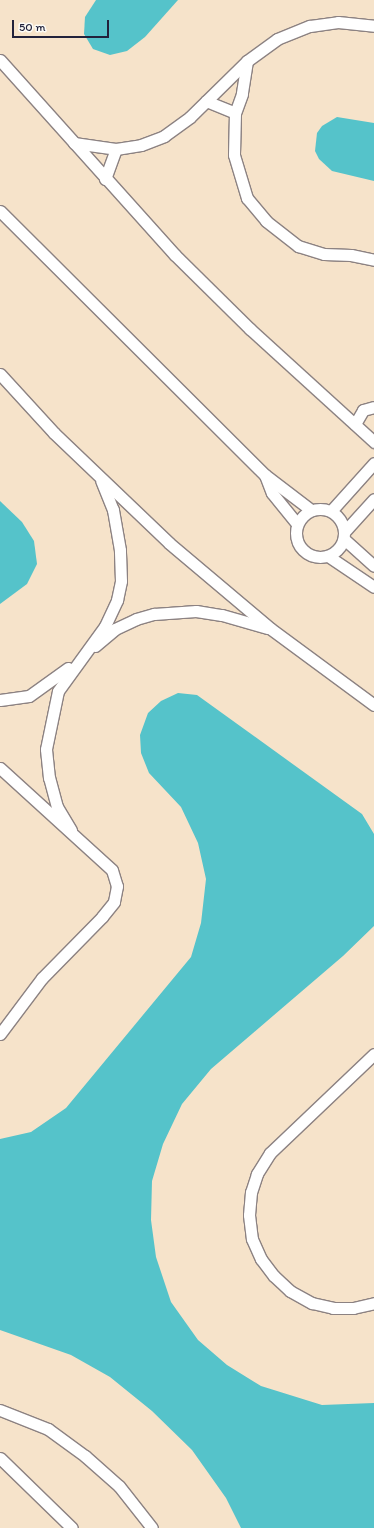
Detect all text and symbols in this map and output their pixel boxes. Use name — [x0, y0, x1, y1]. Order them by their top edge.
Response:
scale bar — [14, 12, 111, 38]
text: 50 m — [19, 20, 45, 34]

